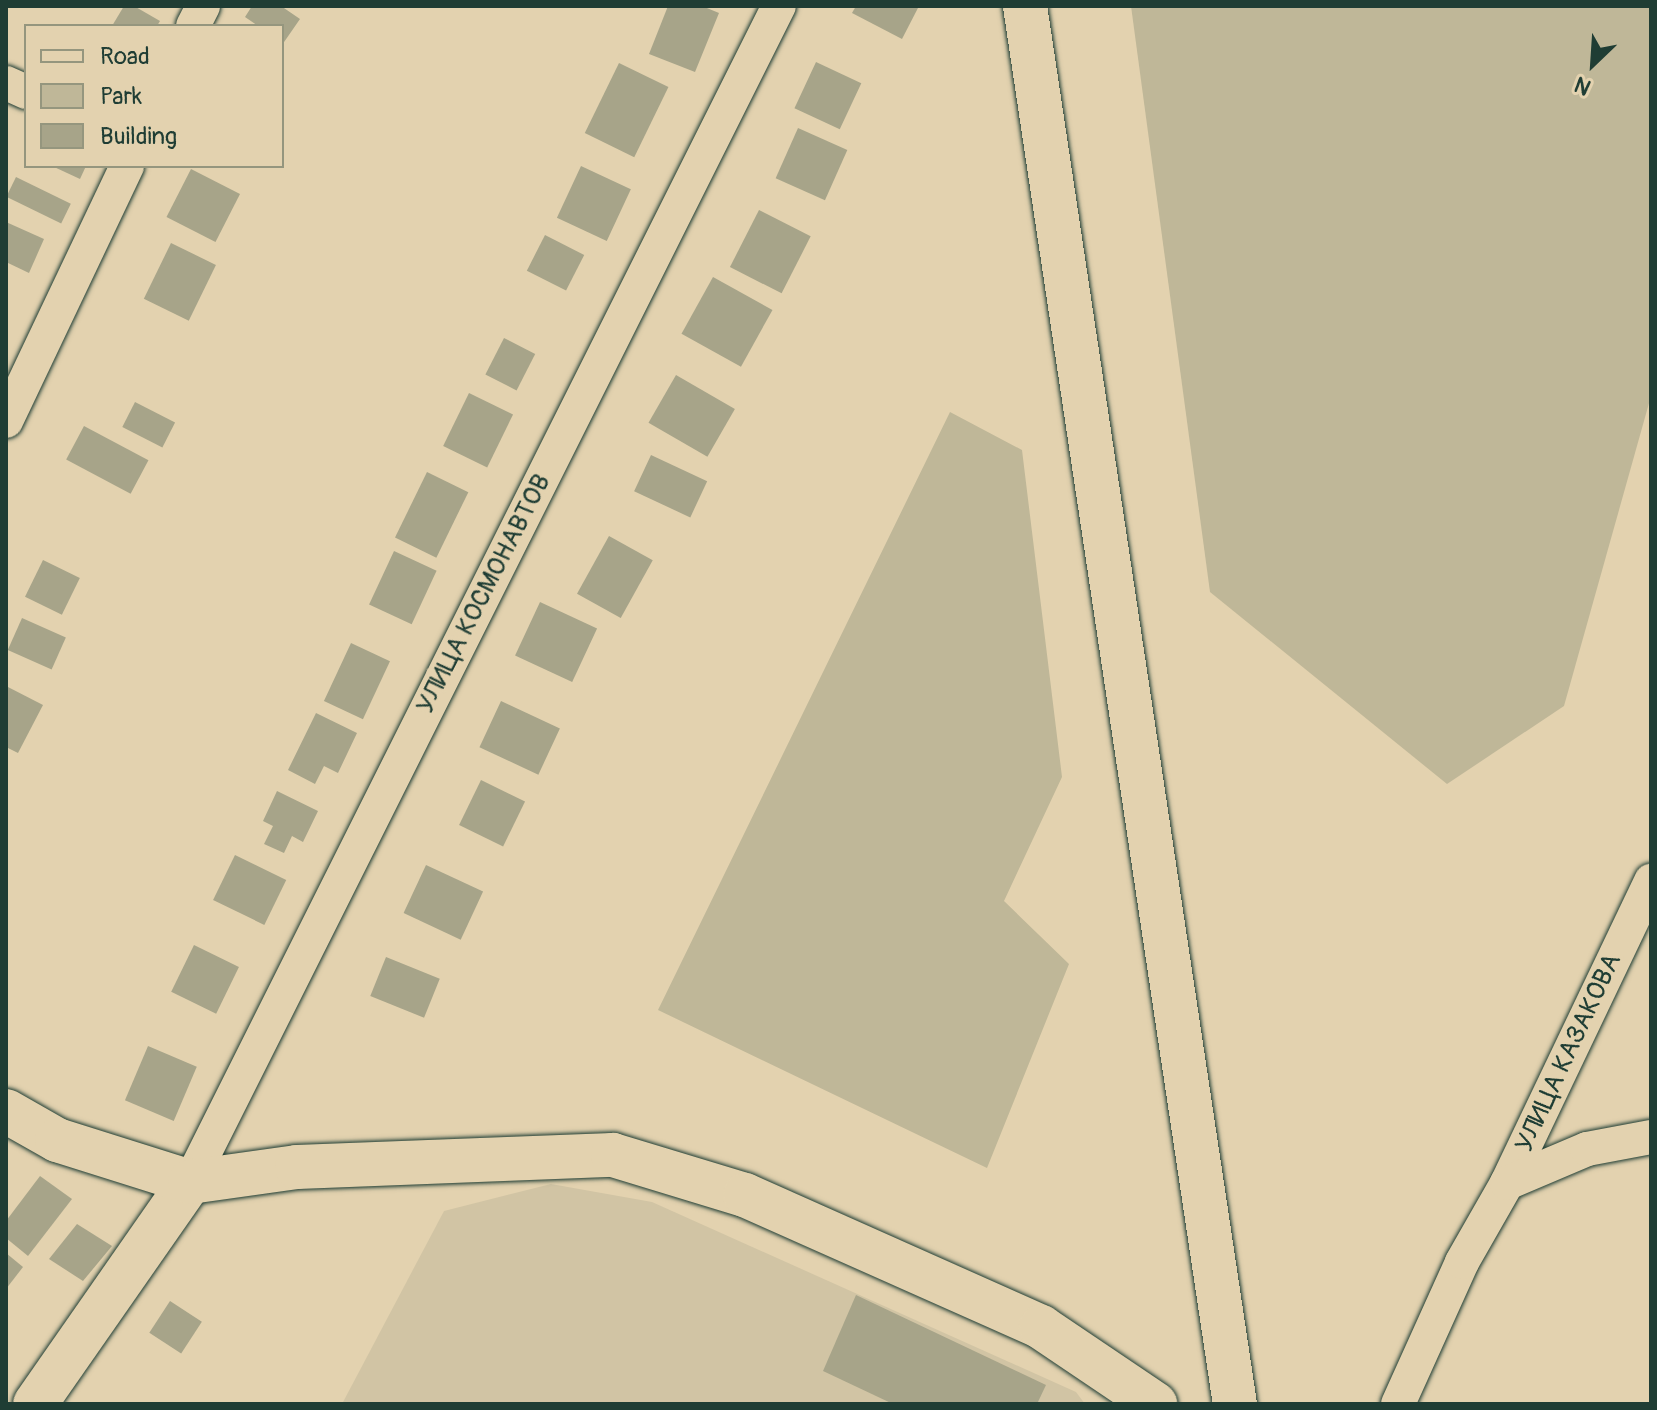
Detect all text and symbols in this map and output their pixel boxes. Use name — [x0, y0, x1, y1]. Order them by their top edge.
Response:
legend — [24, 24, 284, 168]
north arrow — [1553, 24, 1633, 104]
text: Road — [100, 42, 150, 71]
text: N — [1570, 70, 1596, 102]
text: Park — [100, 82, 142, 111]
text: Building — [100, 122, 177, 151]
street label: УЛИЦА КОСМОНАВТОВ — [410, 469, 558, 719]
street label: УЛИЦА КАЗАКОВА — [1509, 949, 1629, 1157]

